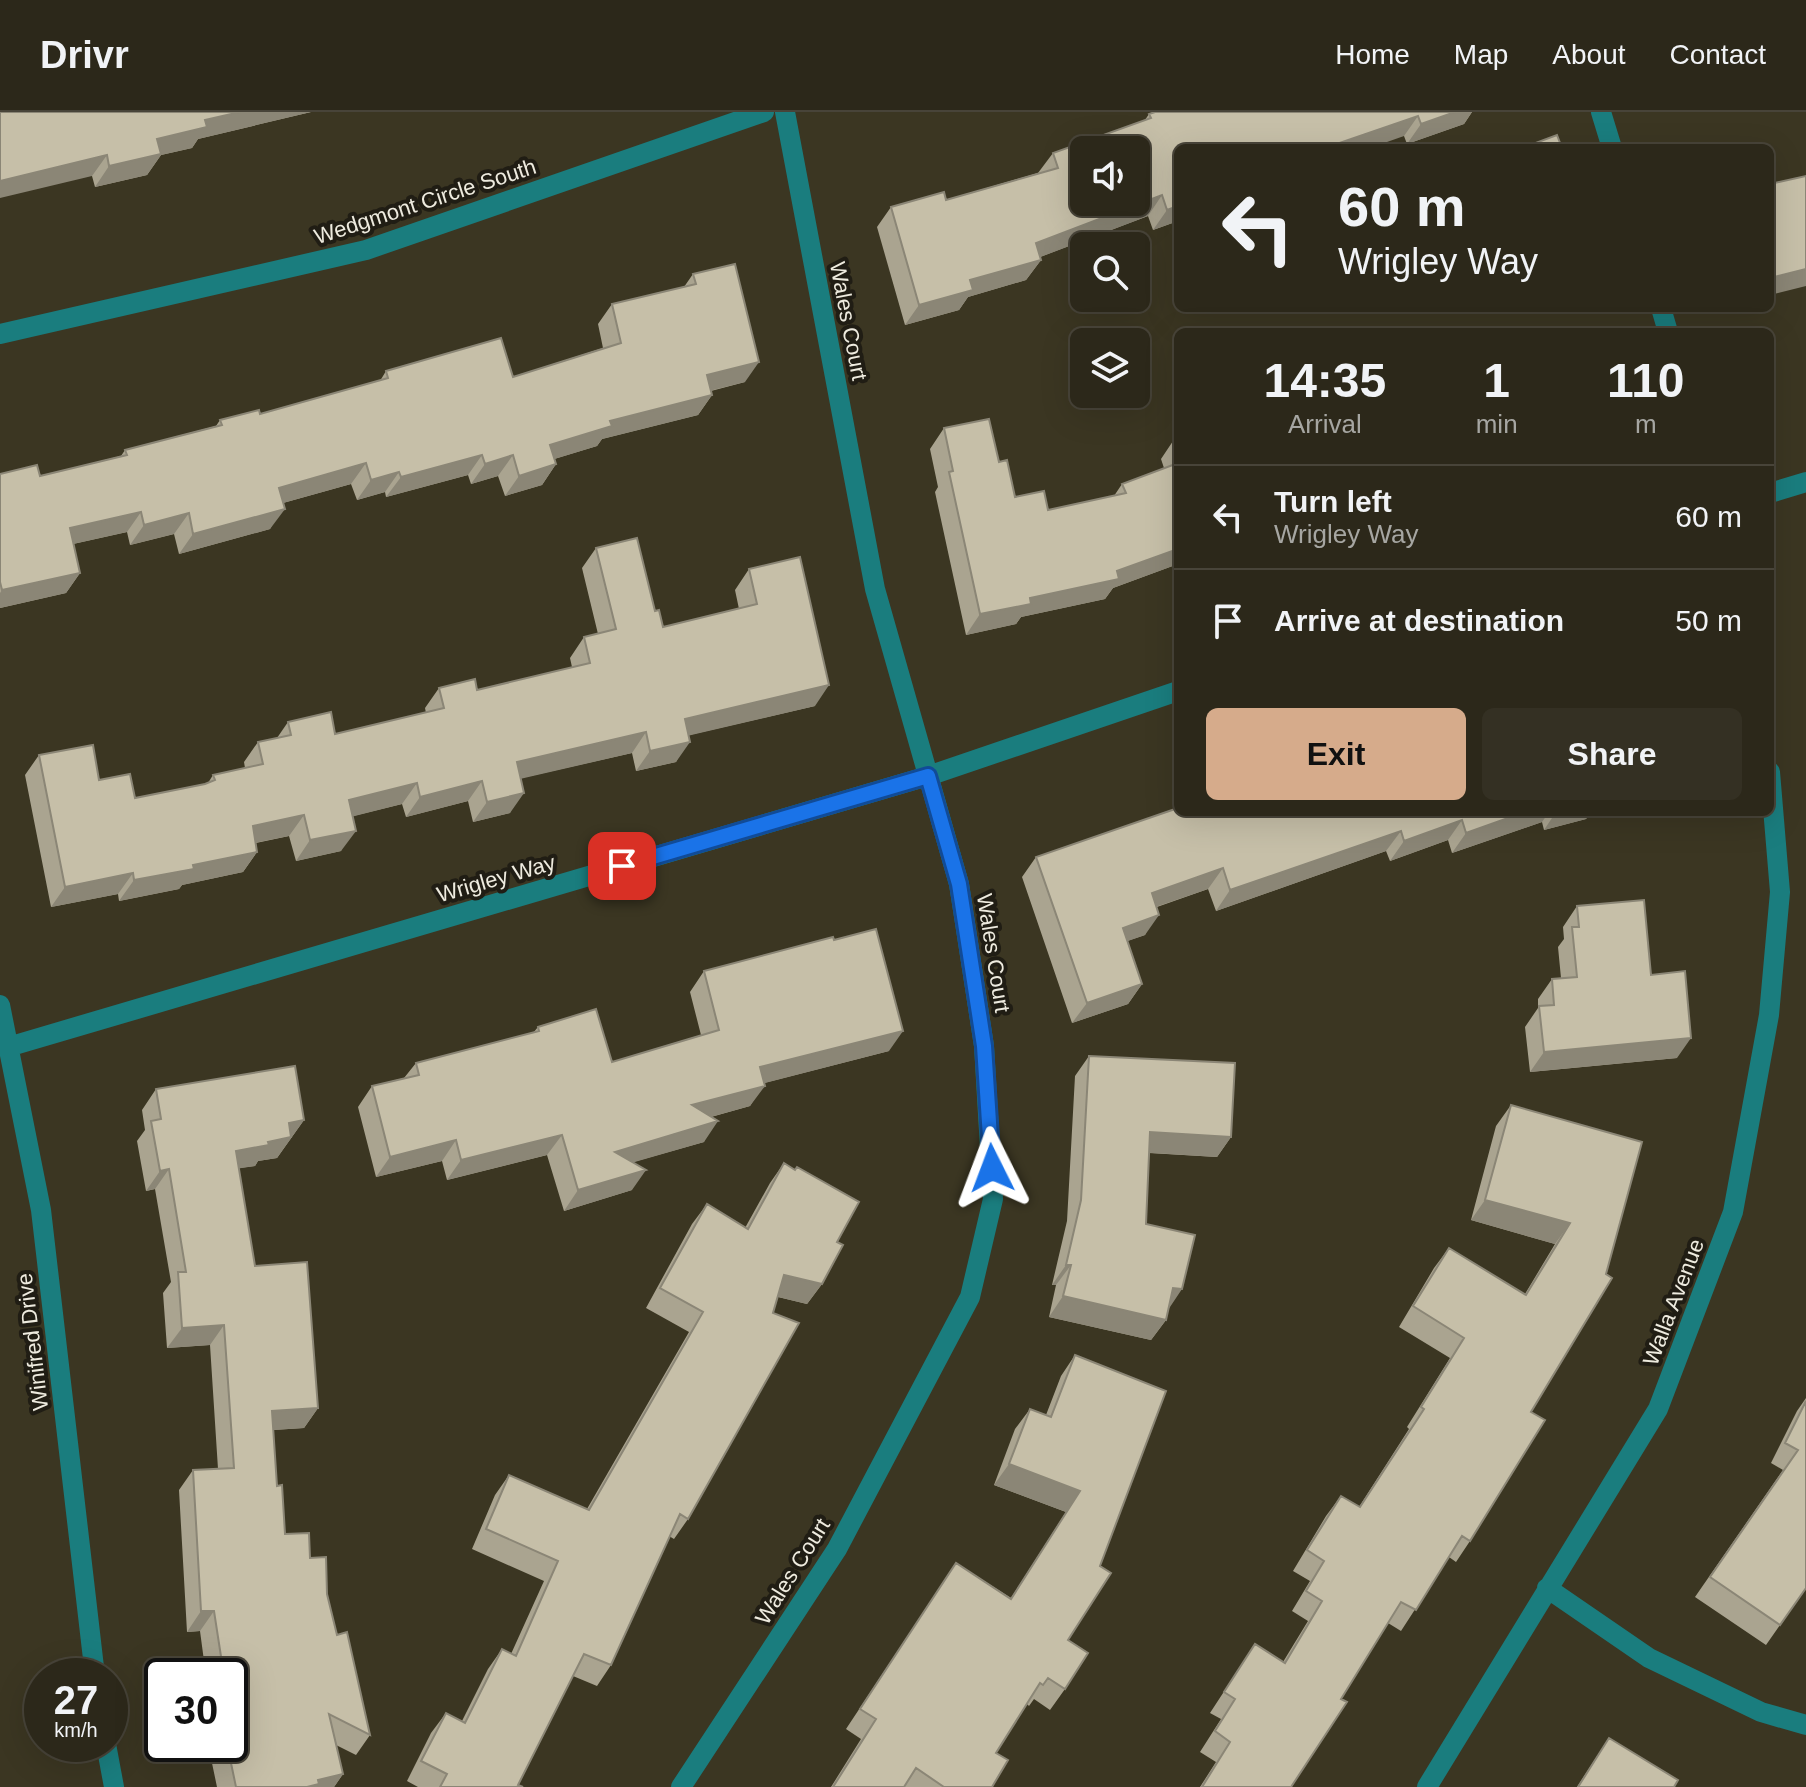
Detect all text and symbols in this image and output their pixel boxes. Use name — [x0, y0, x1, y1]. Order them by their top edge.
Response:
text: Drivr — [40, 34, 129, 76]
text: Home — [1335, 39, 1410, 70]
text: Map — [1454, 39, 1508, 70]
text: About — [1552, 39, 1626, 70]
text: Contact — [1670, 39, 1766, 70]
map controls — [1070, 136, 1150, 408]
button: sound — [1070, 136, 1150, 216]
street label: Wedgmont Circle South — [311, 154, 539, 249]
text: 60 m — [1338, 175, 1466, 238]
icon: left — [1206, 176, 1310, 280]
button: search — [1070, 232, 1150, 312]
text: Wrigley Way — [1338, 241, 1538, 282]
street label: Wales Court — [825, 260, 872, 382]
button: layers — [1070, 328, 1150, 408]
text: 14:35 — [1263, 354, 1386, 407]
text: 1 — [1483, 354, 1510, 407]
text: 110 — [1607, 354, 1685, 407]
text: Arrival — [1288, 409, 1362, 439]
text: min — [1476, 409, 1518, 439]
text: m — [1635, 409, 1657, 439]
text: Turn left — [1274, 485, 1392, 518]
icon: left — [1206, 495, 1250, 539]
text: 60 m — [1675, 500, 1742, 533]
text: Wrigley Way — [1274, 519, 1418, 549]
icon: arrive — [1206, 599, 1250, 643]
text: Arrive at destination — [1274, 604, 1564, 637]
text: 50 m — [1675, 604, 1742, 637]
button: Exit — [1206, 708, 1466, 800]
button: Share — [1482, 708, 1742, 800]
pin — [588, 832, 656, 900]
icon: arrive — [600, 844, 644, 888]
street label: Wrigley Way — [434, 850, 558, 907]
street label: Wales Court — [972, 892, 1015, 1014]
position arrow — [950, 1126, 1034, 1210]
street label: Walla Avenue — [1638, 1235, 1709, 1369]
street label: Winifred Drive — [12, 1272, 53, 1412]
street label: Wales Court — [750, 1514, 835, 1629]
speed limit sign: 30 — [144, 1658, 248, 1762]
text: 27 — [54, 1678, 98, 1722]
text: km/h — [54, 1719, 98, 1741]

